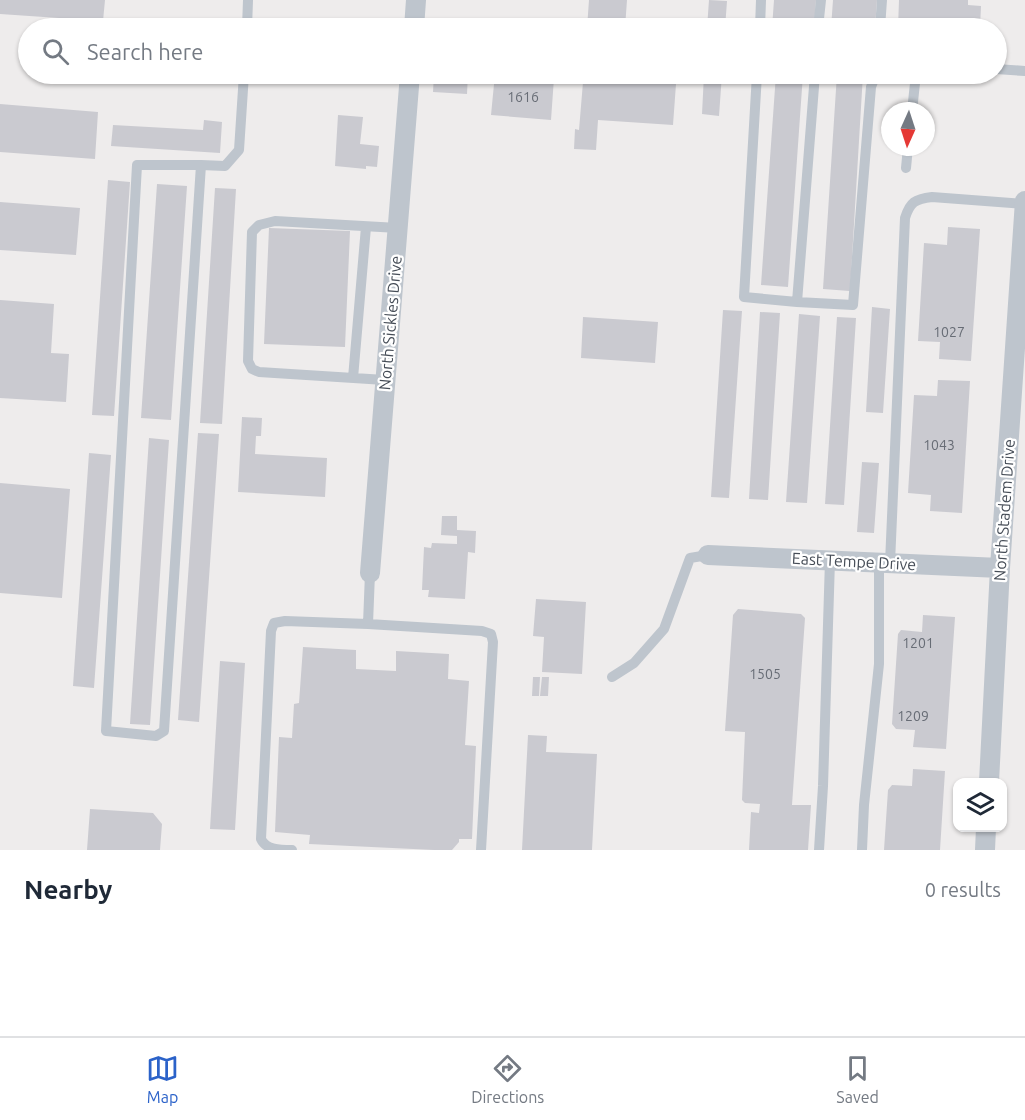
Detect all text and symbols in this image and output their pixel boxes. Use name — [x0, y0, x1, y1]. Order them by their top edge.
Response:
search box — [18, 18, 1007, 84]
icon: search — [39, 35, 72, 68]
text: Search here — [87, 39, 203, 64]
house number: 1616 — [507, 89, 539, 105]
north arrow — [881, 102, 935, 156]
street label: North Sickles Drive — [375, 255, 405, 391]
house number: 1027 — [933, 324, 965, 340]
house number: 1043 — [923, 437, 955, 453]
street label: North Stadem Drive — [990, 438, 1018, 582]
street label: East Tempe Drive — [791, 549, 917, 573]
house number: 1201 — [902, 635, 934, 651]
house number: 1505 — [749, 666, 781, 682]
house number: 1209 — [897, 708, 929, 724]
map controls — [953, 778, 1007, 832]
button: layers — [953, 778, 1007, 832]
text: Nearby — [24, 875, 112, 904]
text: 0 results — [925, 878, 1001, 901]
tab: Map — [146, 1052, 179, 1106]
tab: Directions — [471, 1052, 544, 1106]
tab: Saved — [836, 1052, 879, 1106]

